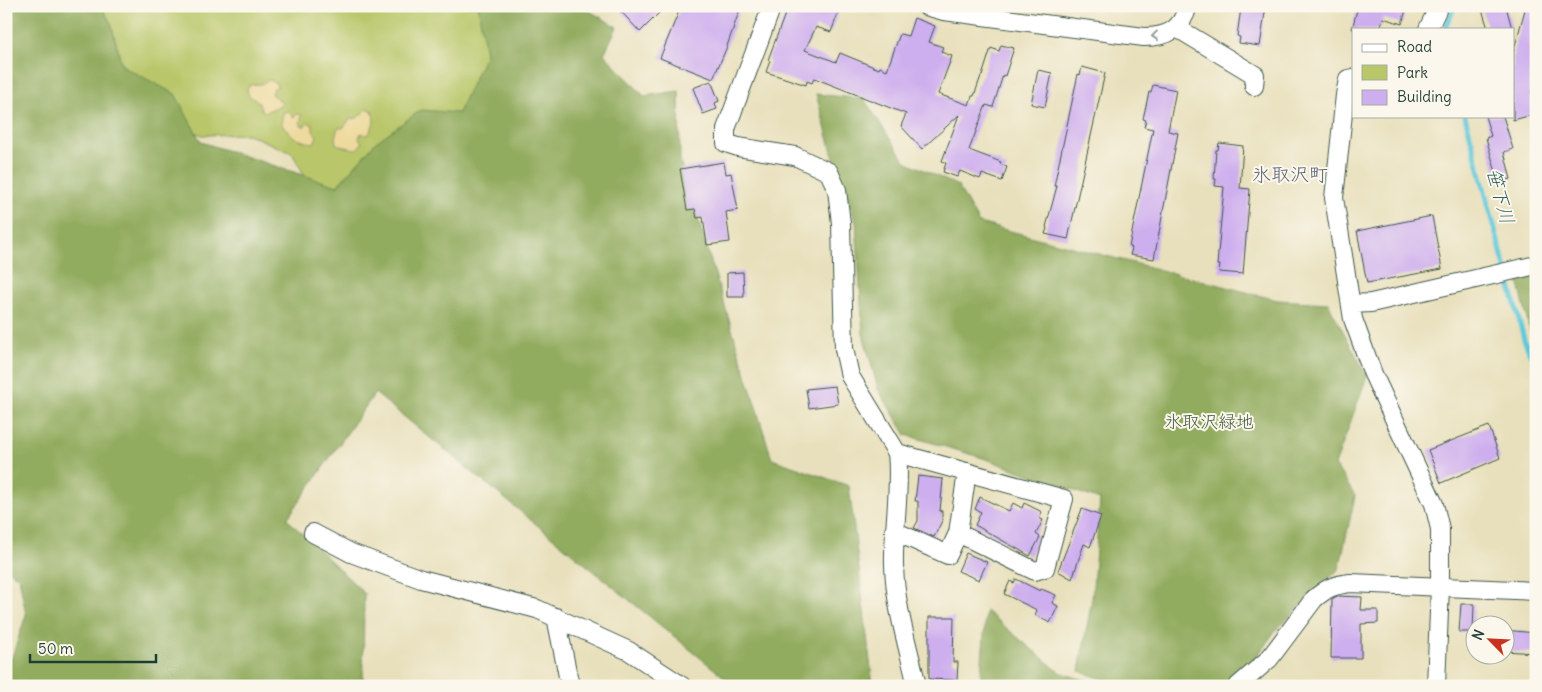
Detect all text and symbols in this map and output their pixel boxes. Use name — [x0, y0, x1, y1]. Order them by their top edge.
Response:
legend — [1352, 28, 1514, 118]
one-way arrow — [1150, 30, 1158, 41]
text: Road — [1397, 37, 1432, 56]
text: Park — [1397, 63, 1428, 82]
text: Building — [1397, 87, 1452, 106]
district label: 氷取沢町 — [1252, 162, 1328, 186]
water label: 笹下川 — [1482, 165, 1520, 227]
park label: 氷取沢緑地 — [1164, 410, 1254, 433]
north arrow — [1464, 614, 1514, 664]
text: N — [1468, 627, 1488, 643]
scale bar — [30, 632, 156, 664]
text: 50 m — [38, 639, 73, 658]

